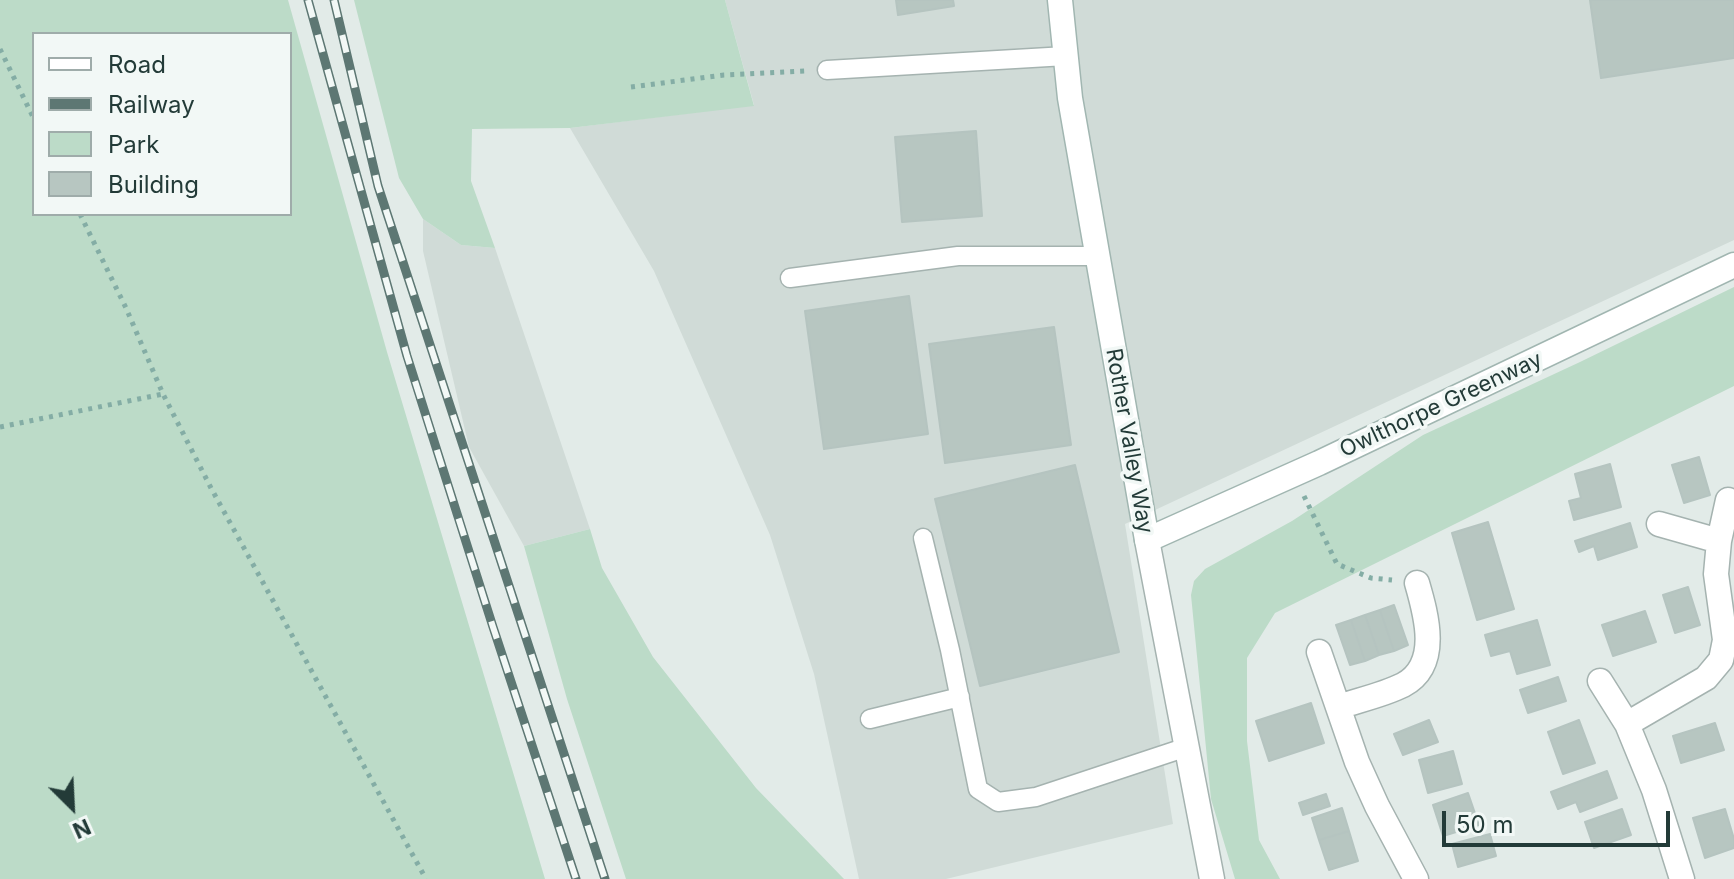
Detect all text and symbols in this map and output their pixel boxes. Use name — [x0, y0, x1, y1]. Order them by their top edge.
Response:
legend — [32, 32, 292, 216]
text: Road — [108, 50, 166, 79]
text: Railway — [108, 90, 195, 119]
text: Park — [108, 130, 159, 159]
text: Building — [108, 170, 199, 199]
street label: Rother Valley Way — [1100, 346, 1158, 536]
street label: Owlthorpe Greenway — [1336, 346, 1546, 464]
north arrow — [32, 767, 112, 847]
scale bar — [1446, 795, 1674, 845]
text: 50 m — [1456, 810, 1514, 839]
text: N — [69, 814, 95, 844]

